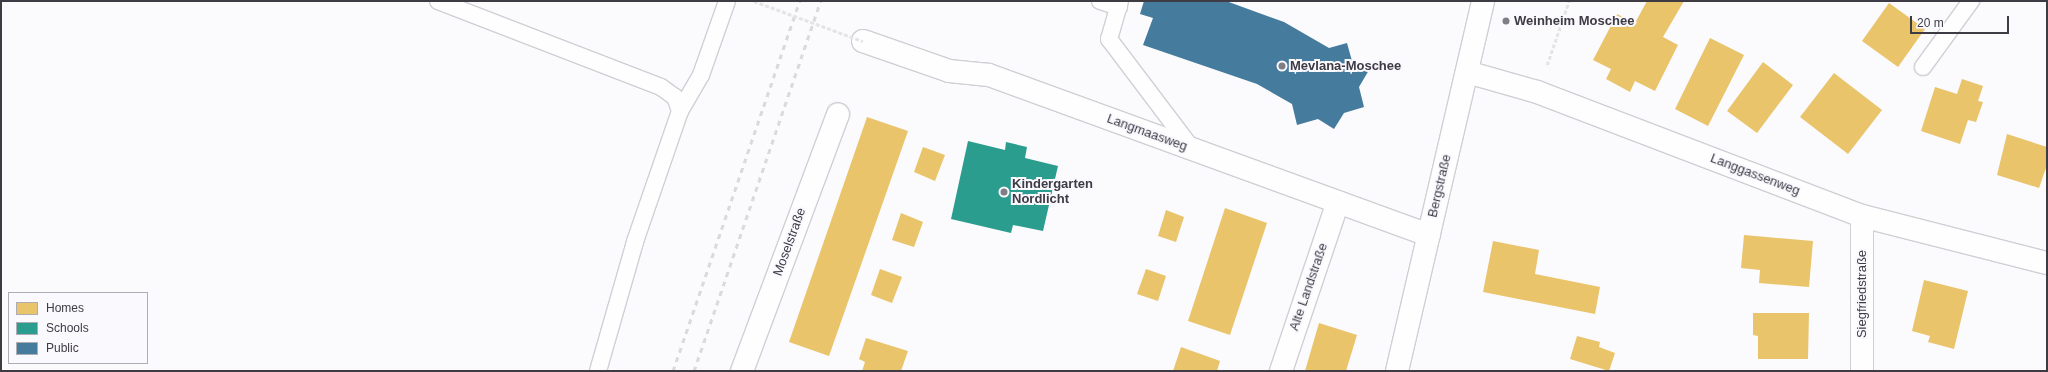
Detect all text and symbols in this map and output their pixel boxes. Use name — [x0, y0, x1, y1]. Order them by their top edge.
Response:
scale bar — [1912, 8, 2011, 34]
place label: Weinheim Moschee — [1514, 13, 1634, 29]
marker: Weinheim Moschee — [1501, 16, 1511, 26]
text: 20 m — [1917, 16, 1944, 30]
place label: Mevlana-Moschee — [1290, 58, 1401, 74]
marker: Mevlana-Moschee — [1277, 61, 1287, 71]
street label: Langmaasweg — [1105, 111, 1189, 155]
street label: Langgassenweg — [1708, 151, 1802, 199]
street label: Bergstraße — [1425, 153, 1455, 219]
place label: Kindergarten Nordlicht — [1012, 177, 1093, 208]
marker: Kindergarten Nordlicht — [999, 187, 1009, 197]
street label: Moselstraße — [770, 206, 810, 278]
street label: Alte Landstraße — [1287, 241, 1331, 333]
street label: Siegfriedstraße — [1854, 250, 1870, 338]
legend — [8, 292, 148, 364]
text: Homes — [46, 301, 84, 315]
text: Schools — [46, 321, 89, 335]
text: Public — [46, 341, 79, 355]

